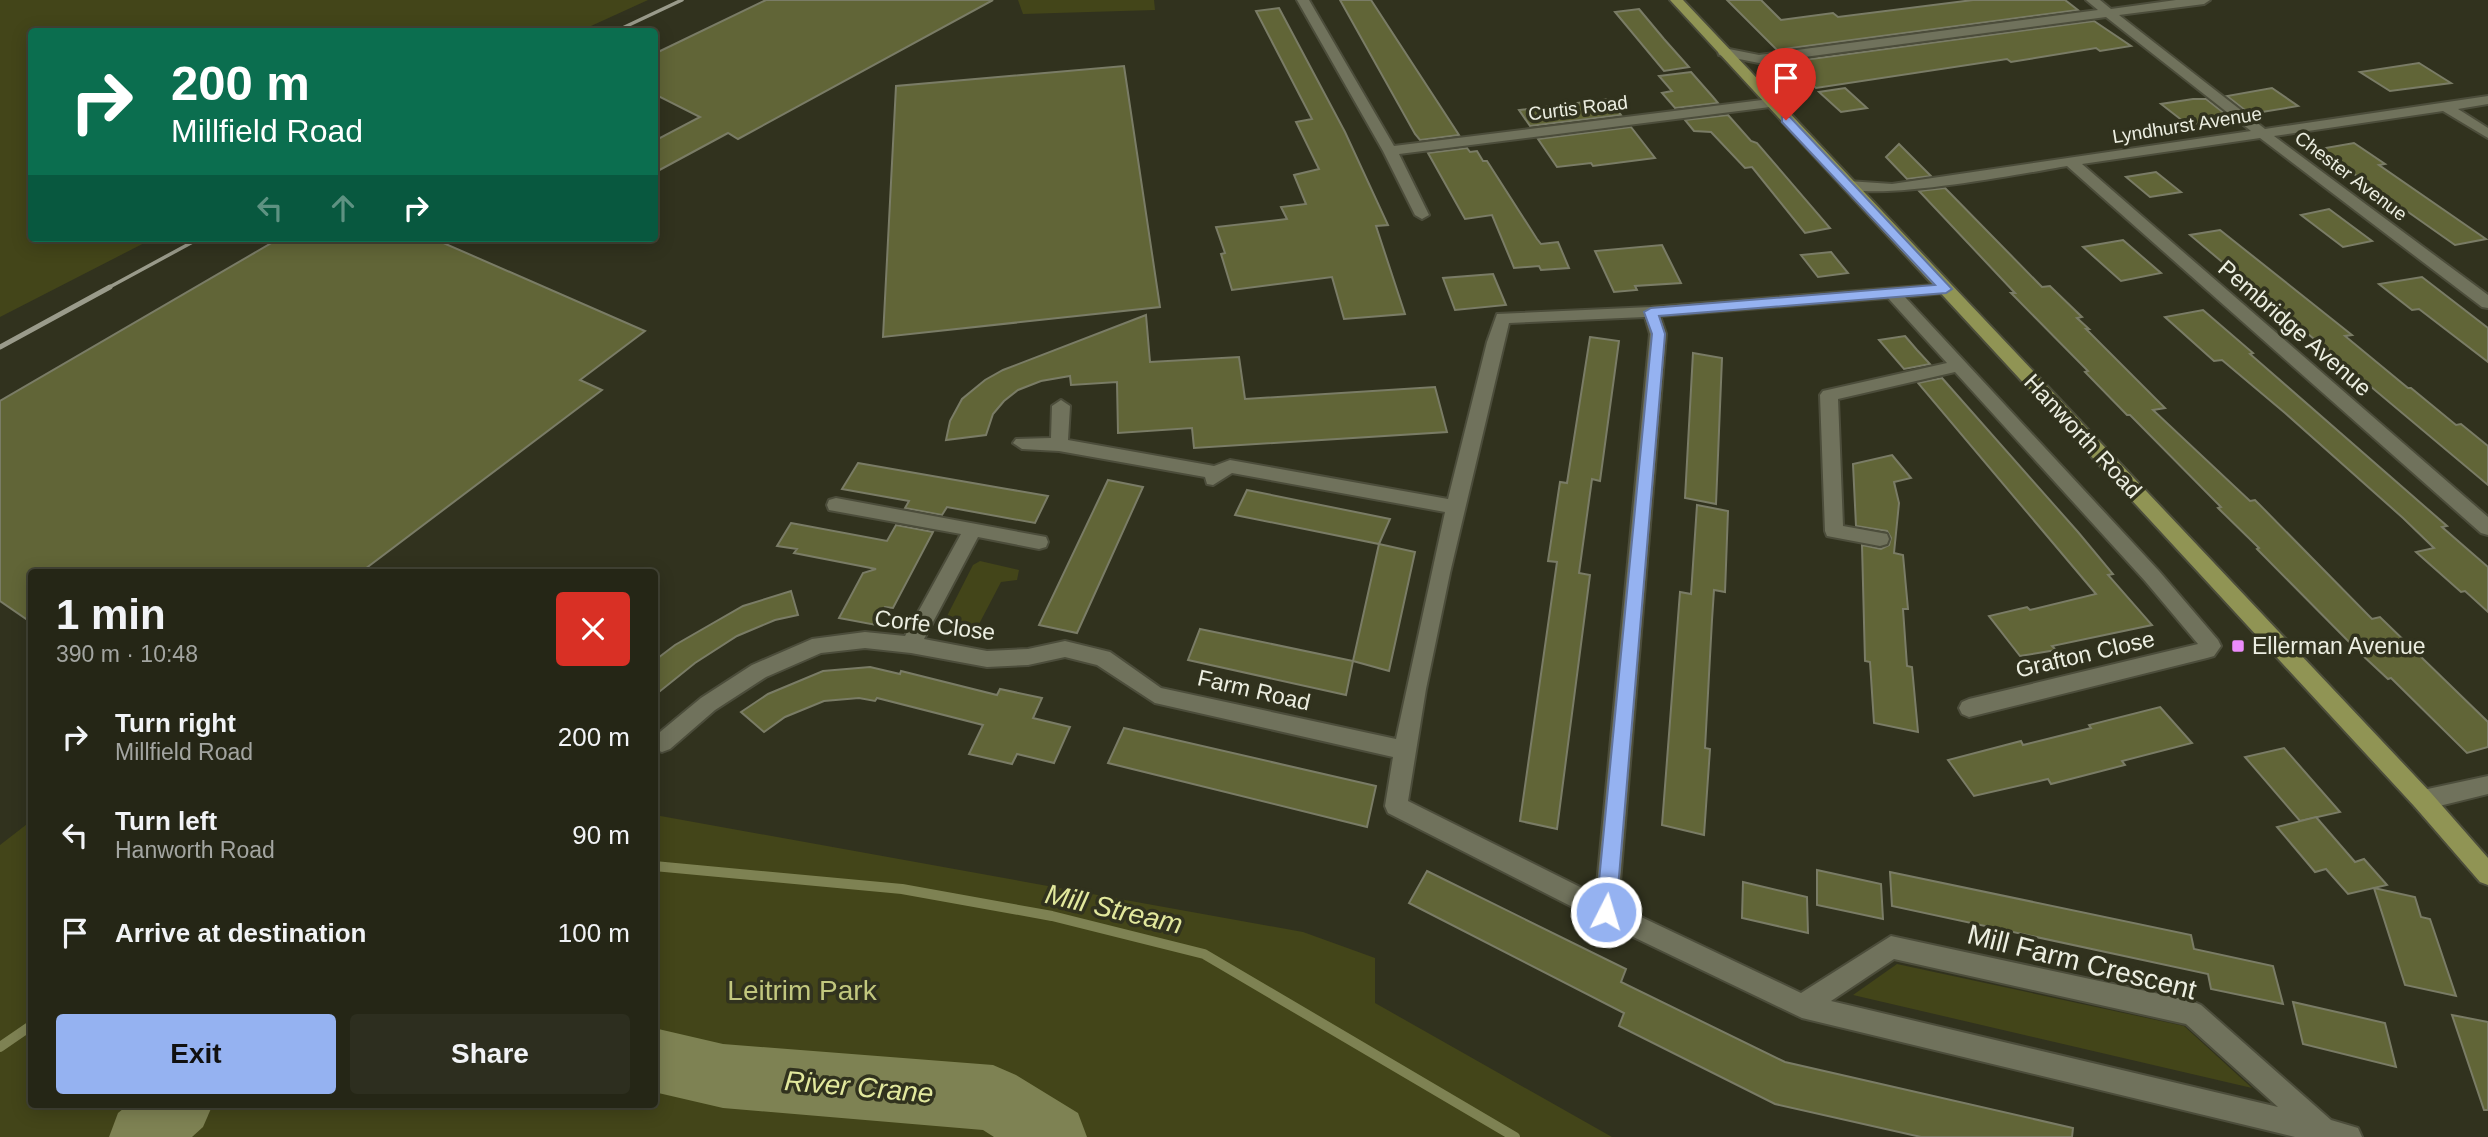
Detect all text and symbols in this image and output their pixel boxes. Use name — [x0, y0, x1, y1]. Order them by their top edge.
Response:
pin — [1756, 48, 1816, 120]
icon: right — [56, 56, 147, 147]
text: 200 m — [171, 56, 310, 110]
icon: arrive — [1767, 59, 1805, 97]
street label: Curtis Road — [1527, 91, 1629, 125]
street label: Lyndhurst Avenue — [2111, 103, 2263, 147]
text: Millfield Road — [171, 113, 363, 149]
street label: Chester Avenue — [2291, 127, 2411, 225]
icon: left — [251, 189, 289, 227]
icon: ahead — [324, 189, 362, 227]
icon: right — [397, 189, 435, 227]
street label: Pembridge Avenue — [2213, 255, 2377, 401]
street label: Hanworth Road — [2019, 369, 2147, 503]
text: 1 min — [56, 591, 166, 638]
button: close — [556, 592, 630, 666]
street label: Corfe Close — [873, 605, 997, 645]
street label: Grafton Close — [2013, 625, 2157, 683]
place label: Ellerman Avenue — [2252, 633, 2425, 659]
marker: Ellerman Avenue — [2230, 638, 2246, 654]
text: 390 m · 10:48 — [56, 641, 198, 667]
street label: Farm Road — [1195, 664, 1313, 716]
text: Turn right — [115, 708, 236, 738]
icon: right — [56, 718, 94, 756]
text: 200 m — [558, 722, 630, 752]
text: Millfield Road — [115, 739, 253, 765]
text: Turn left — [115, 806, 217, 836]
icon: left — [56, 816, 94, 854]
text: 90 m — [572, 820, 630, 850]
text: Hanworth Road — [115, 837, 275, 863]
position arrow — [1569, 875, 1643, 949]
water label: Mill Stream — [1042, 878, 1186, 940]
icon: arrive — [56, 914, 94, 952]
text: Arrive at destination — [115, 918, 366, 948]
text: 100 m — [558, 918, 630, 948]
street label: Mill Farm Crescent — [1964, 919, 2200, 1006]
park label: Leitrim Park — [727, 975, 878, 1006]
button: Exit — [56, 1014, 336, 1094]
button: Share — [350, 1014, 630, 1094]
water label: River Crane — [783, 1065, 935, 1109]

